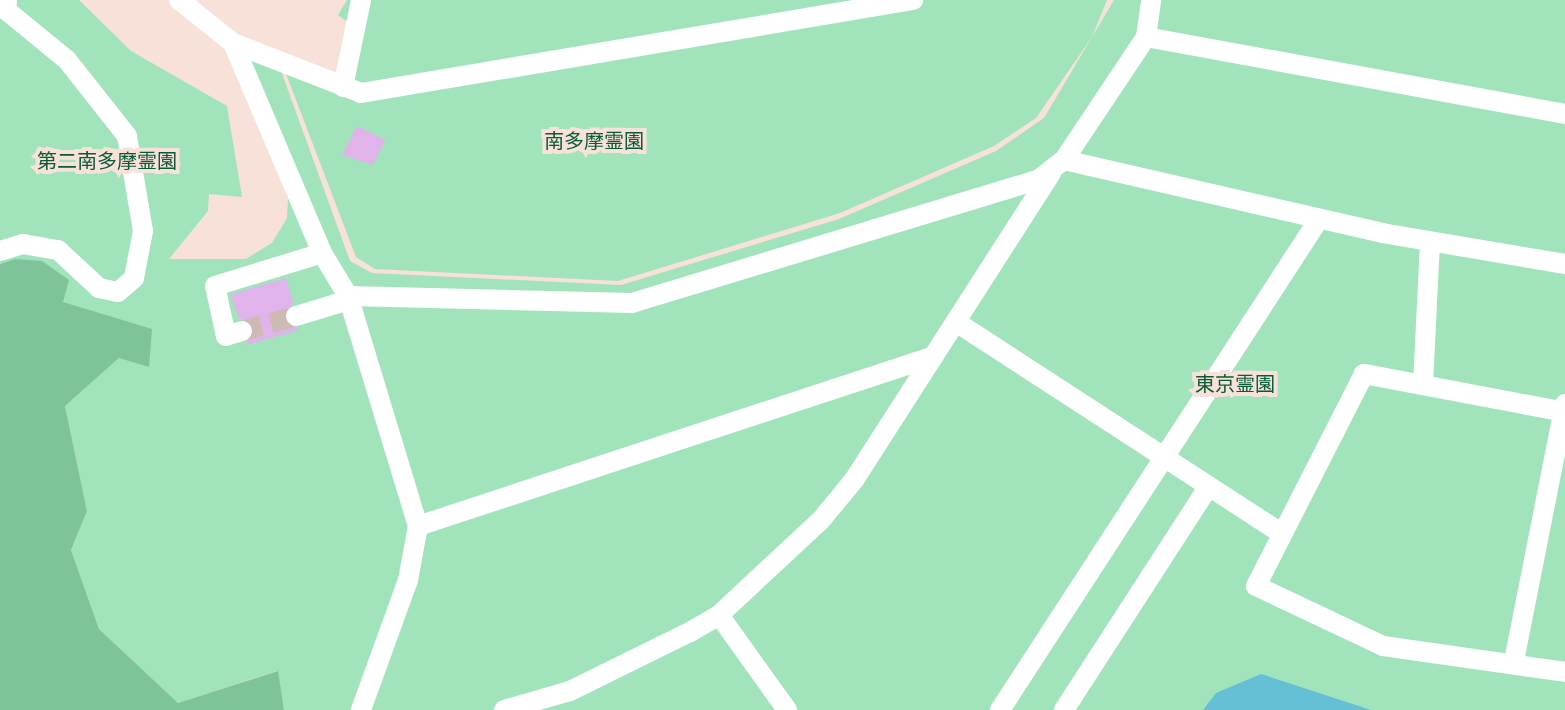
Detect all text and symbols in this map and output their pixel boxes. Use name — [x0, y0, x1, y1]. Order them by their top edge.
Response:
park label: 南多摩霊園 — [544, 128, 644, 152]
park label: 第二南多摩霊園 — [37, 148, 177, 172]
park label: 東京霊園 — [1195, 371, 1275, 395]

